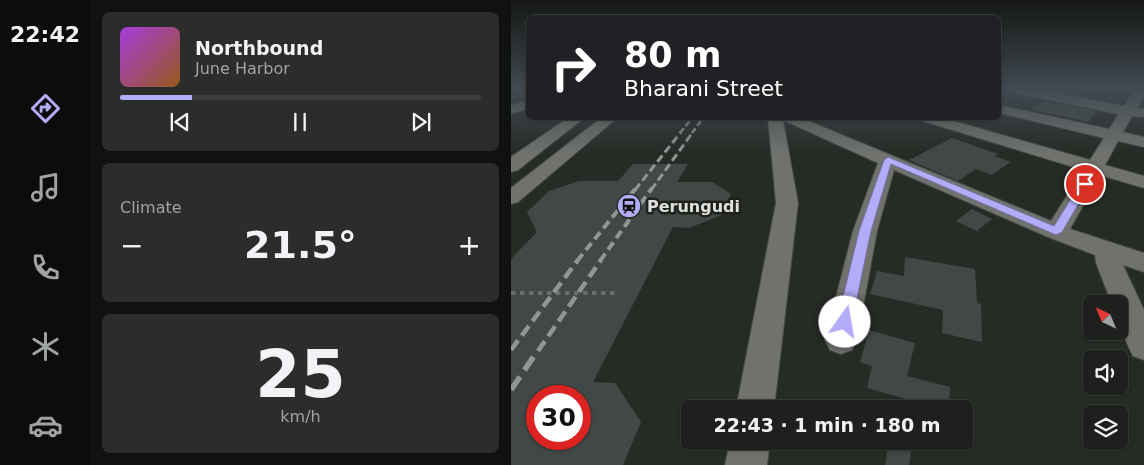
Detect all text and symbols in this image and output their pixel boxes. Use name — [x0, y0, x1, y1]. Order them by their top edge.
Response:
text: 22:42 — [10, 22, 80, 47]
icon: right — [541, 35, 606, 100]
text: 80 m — [624, 35, 721, 75]
text: Northbound — [195, 37, 323, 59]
text: June Harbor — [195, 59, 290, 78]
text: Bharani Street — [624, 76, 783, 101]
icon: directions — [28, 91, 63, 126]
icon: previous — [166, 108, 194, 136]
icon: pause — [286, 108, 314, 136]
icon: next — [407, 108, 435, 136]
pin — [1064, 163, 1106, 205]
icon: music — [28, 170, 63, 205]
icon: arrive — [1071, 170, 1099, 198]
station icon: Perungudi — [616, 193, 642, 219]
place label: Perungudi — [647, 197, 740, 216]
text: Climate — [120, 198, 182, 217]
text: 21.5° — [244, 223, 357, 267]
text: − — [120, 229, 143, 262]
text: + — [458, 229, 481, 262]
icon: phone — [28, 250, 63, 285]
position arrow — [818, 295, 870, 347]
north arrow — [1083, 295, 1129, 340]
map controls — [1083, 295, 1128, 450]
icon: climate — [28, 329, 63, 364]
text: 25 — [255, 337, 346, 412]
button: sound — [1083, 350, 1128, 395]
speed limit sign: 30 — [526, 385, 591, 450]
button: layers — [1083, 405, 1128, 450]
text: km/h — [280, 407, 321, 426]
icon: car — [28, 408, 63, 443]
text: 22:43 · 1 min · 180 m — [713, 414, 941, 436]

